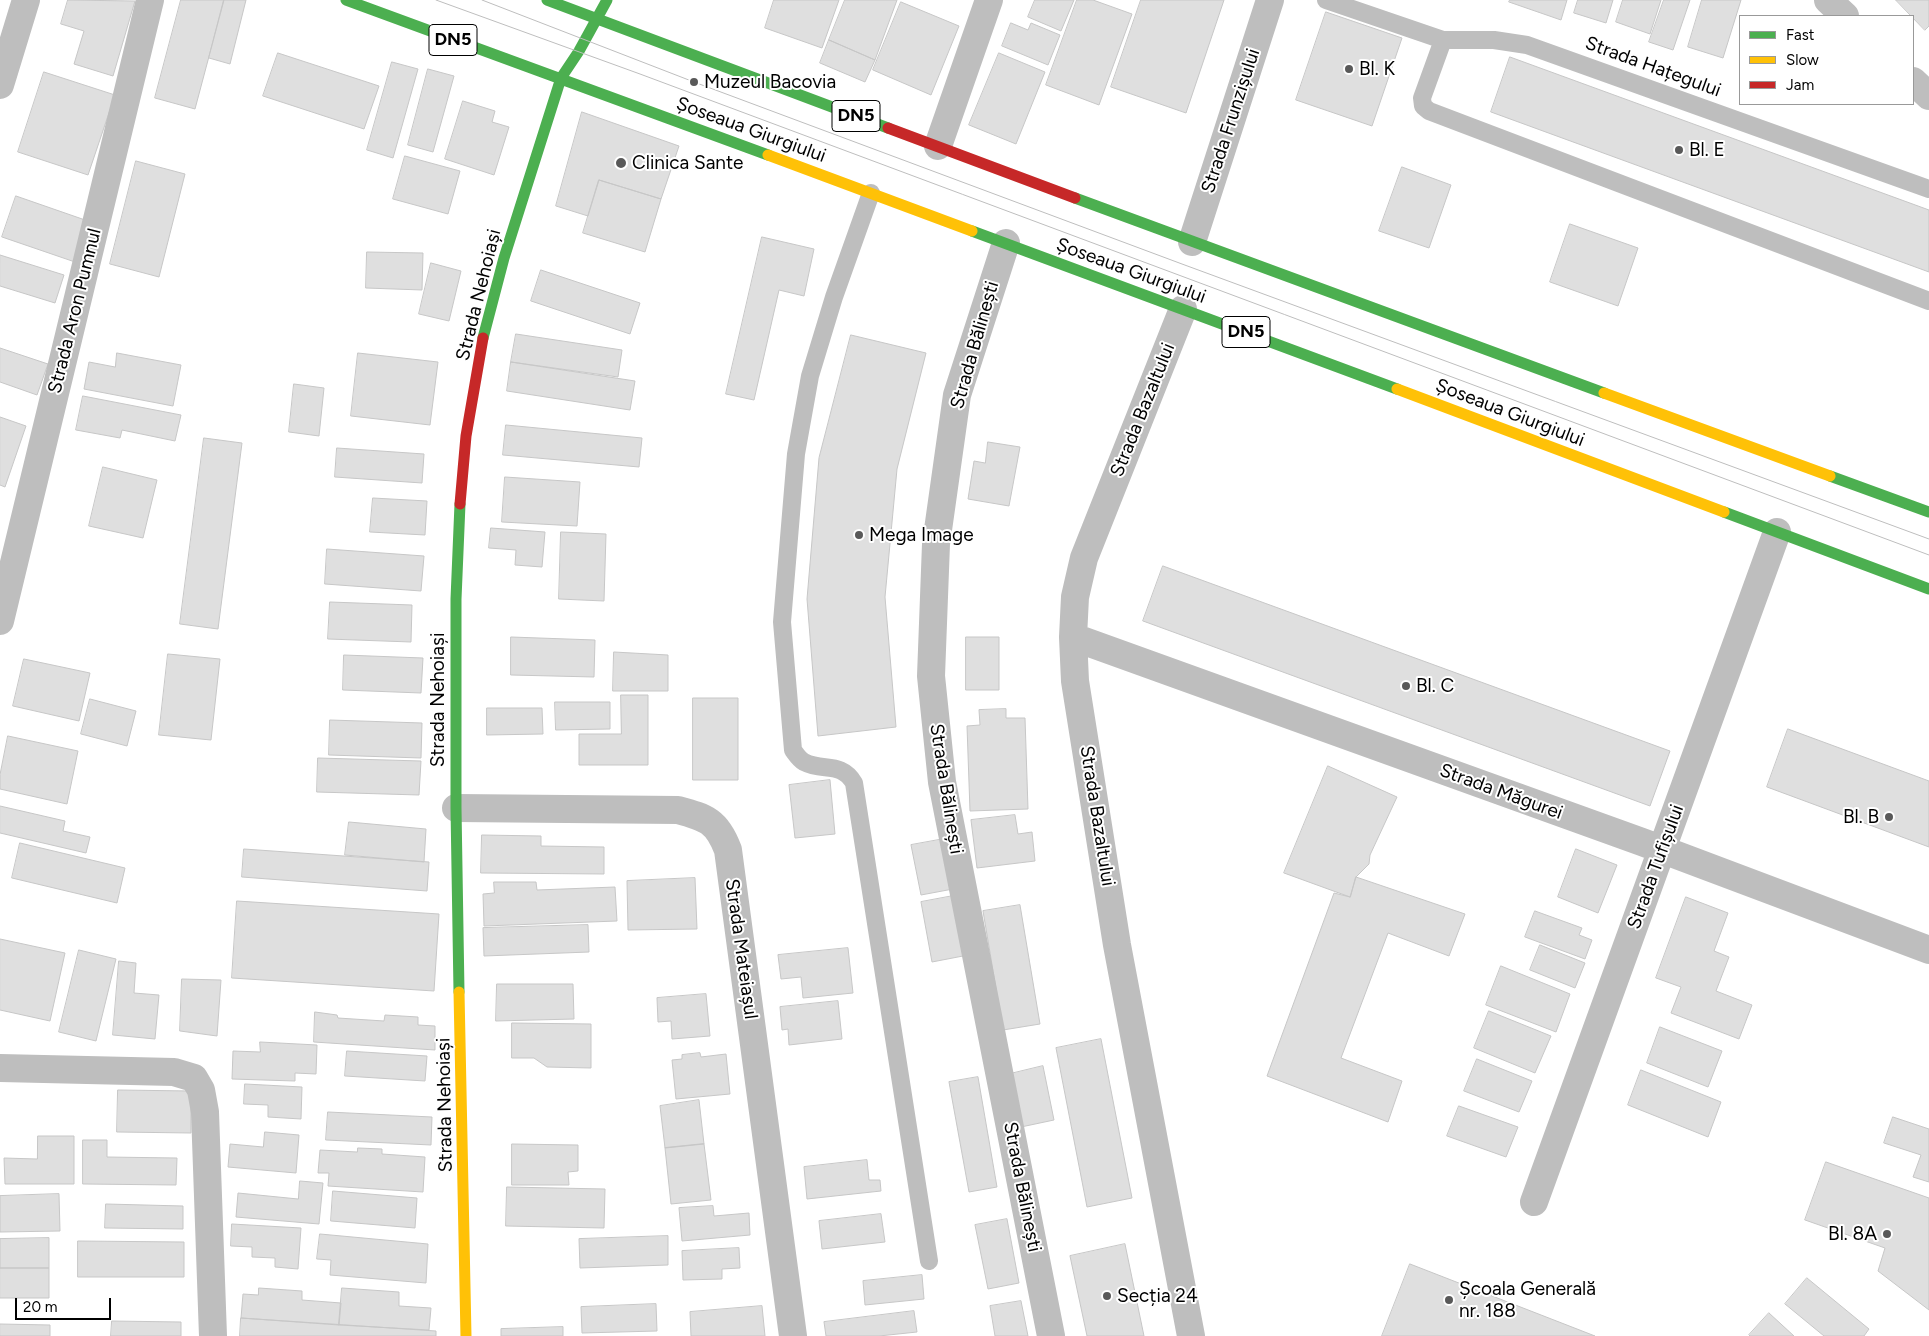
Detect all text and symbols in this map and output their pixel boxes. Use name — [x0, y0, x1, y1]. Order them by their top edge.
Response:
legend — [1739, 15, 1914, 105]
road number: DN5 — [429, 24, 477, 56]
text: Fast — [1786, 26, 1814, 44]
street label: Strada Hațegului — [1582, 32, 1724, 102]
street label: Strada Frunzișului — [1197, 46, 1265, 196]
text: Slow — [1786, 51, 1819, 69]
place label: Bl. K — [1359, 58, 1395, 80]
marker: Bl. K — [1343, 63, 1355, 75]
place label: Muzeul Bacovia — [704, 71, 836, 93]
marker: Muzeul Bacovia — [688, 76, 700, 88]
text: Jam — [1786, 76, 1814, 94]
street label: Șoseaua Giurgiului — [673, 92, 829, 168]
road number: DN5 — [832, 100, 880, 132]
place label: Bl. E — [1689, 139, 1725, 161]
marker: Bl. E — [1673, 144, 1685, 156]
place label: Clinica Sante — [632, 152, 743, 174]
marker: Clinica Sante — [614, 156, 628, 170]
street label: Strada Aron Pumnul — [43, 226, 107, 396]
street label: Strada Nehoiași — [452, 227, 506, 363]
street label: Șoseaua Giurgiului — [1053, 233, 1209, 309]
street label: Strada Bălinești — [946, 278, 1004, 412]
road number: DN5 — [1222, 316, 1270, 348]
street label: Strada Bazaltului — [1106, 340, 1180, 480]
street label: Șoseaua Giurgiului — [1432, 374, 1588, 452]
place label: Mega Image — [869, 524, 974, 546]
marker: Mega Image — [853, 529, 865, 541]
street label: Strada Nehoiași — [427, 633, 449, 767]
place label: Bl. C — [1416, 675, 1454, 697]
marker: Bl. C — [1400, 680, 1412, 692]
street label: Strada Bălinești — [924, 722, 968, 856]
street label: Strada Bazaltului — [1075, 744, 1119, 888]
street label: Strada Măgurei — [1436, 759, 1566, 825]
street label: Strada Tufișului — [1623, 802, 1689, 932]
place label: Bl. B — [1843, 806, 1879, 828]
marker: Bl. B — [1883, 811, 1895, 823]
street label: Strada Mateiașul — [720, 877, 762, 1021]
street label: Strada Nehoiași — [432, 1038, 458, 1172]
street label: Strada Bălinești — [998, 1120, 1046, 1254]
place label: Bl. 8A — [1828, 1223, 1877, 1245]
marker: Bl. 8A — [1881, 1228, 1893, 1240]
place label: Școala Generală nr. 188 — [1459, 1278, 1596, 1322]
place label: Secția 24 — [1117, 1285, 1198, 1307]
scale bar — [18, 1288, 114, 1320]
marker: Secția 24 — [1101, 1290, 1113, 1302]
marker: Școala Generală nr. 188 — [1443, 1294, 1455, 1306]
text: 20 m — [23, 1298, 57, 1316]

